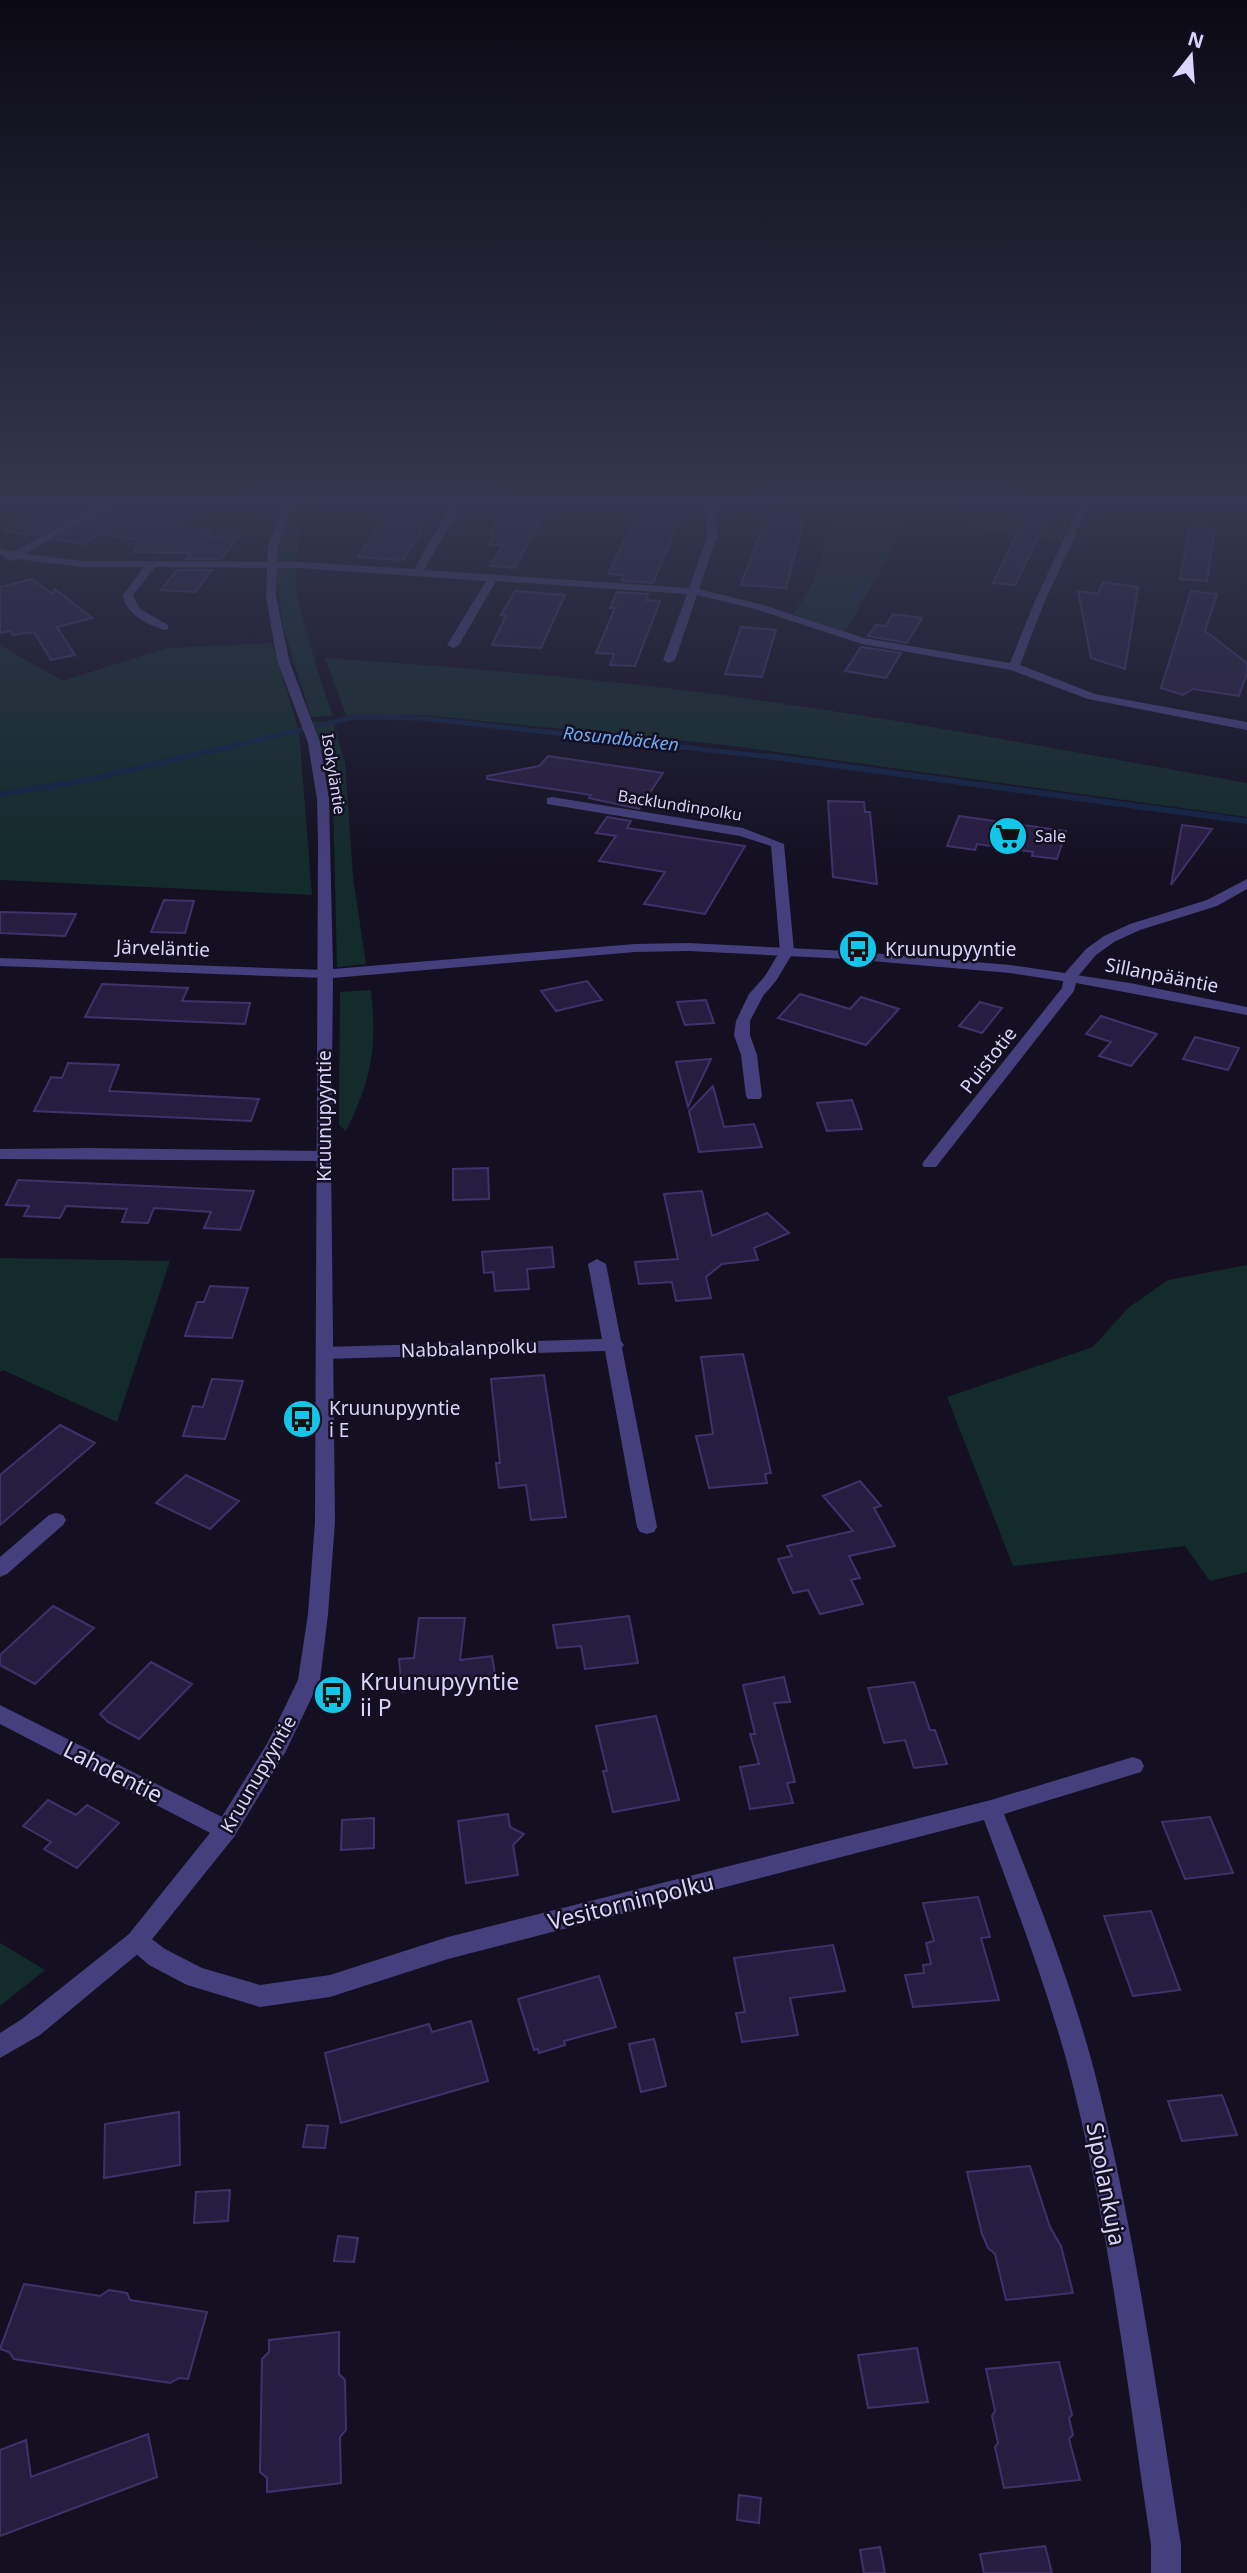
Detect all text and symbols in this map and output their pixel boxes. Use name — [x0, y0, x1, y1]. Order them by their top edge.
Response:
north arrow — [1156, 21, 1226, 91]
text: N — [1185, 25, 1207, 54]
water label: Rosundbäcken — [562, 720, 680, 756]
street label: Isokyläntie — [317, 732, 351, 816]
street label: Backlundinpolku — [616, 784, 744, 826]
supermarket icon: Sale — [987, 815, 1029, 857]
place label: Sale — [1035, 825, 1066, 847]
bus stop icon: Kruunupyyntie — [837, 928, 879, 970]
street label: Järveläntie — [114, 933, 210, 963]
place label: Kruunupyyntie — [885, 936, 1016, 962]
street label: Sillanpääntie — [1103, 951, 1221, 999]
street label: Puistotie — [954, 1021, 1022, 1099]
street label: Kruunupyyntie — [311, 1050, 337, 1182]
street label: Nabbalanpolku — [400, 1333, 538, 1363]
place label: Kruunupyyntie i E — [329, 1395, 460, 1443]
bus stop icon: Kruunupyyntie i E — [281, 1398, 323, 1440]
place label: Kruunupyyntie ii P — [360, 1665, 519, 1723]
bus stop icon: Kruunupyyntie ii P — [312, 1674, 354, 1716]
street label: Kruunupyyntie — [214, 1711, 302, 1837]
street label: Lahdentie — [58, 1732, 169, 1810]
street label: Vesitorninpolku — [544, 1865, 717, 1937]
street label: Sipolankuja — [1079, 2119, 1135, 2248]

